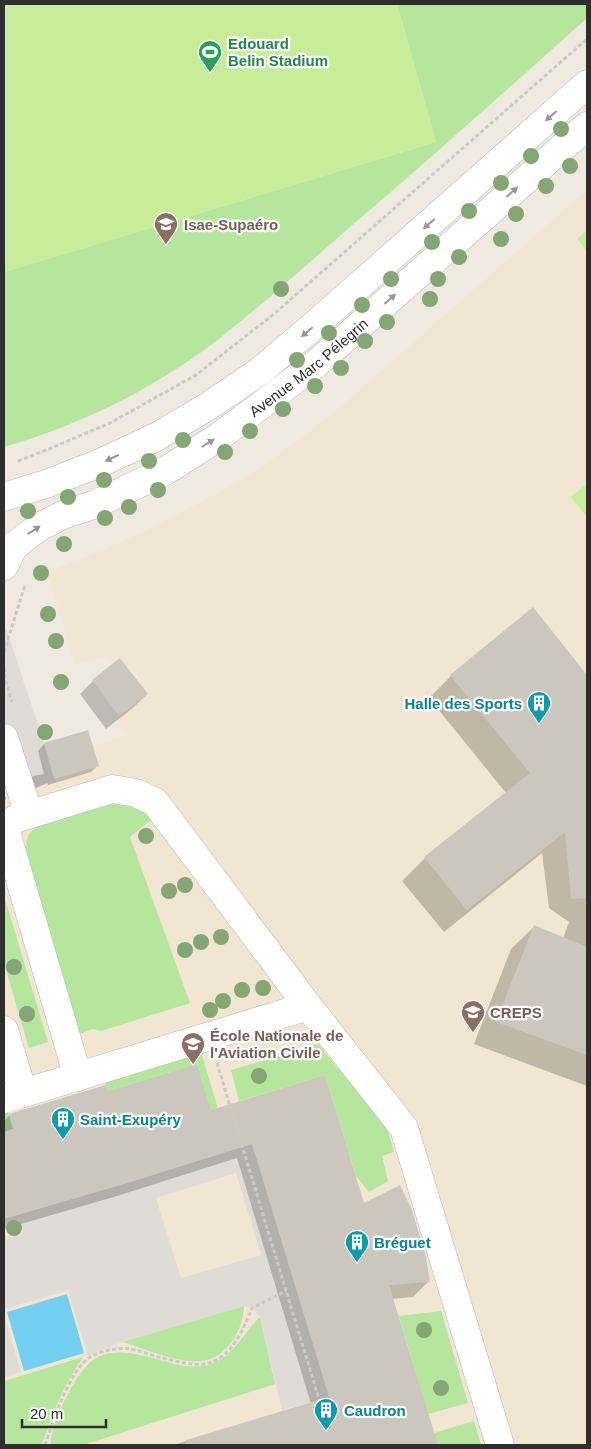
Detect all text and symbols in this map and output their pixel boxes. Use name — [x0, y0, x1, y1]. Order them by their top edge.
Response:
place label: Edouard Belin Stadium — [228, 35, 328, 69]
sports icon: Edouard Belin Stadium — [197, 39, 223, 73]
one-way arrow — [544, 111, 557, 122]
one-way arrow — [506, 186, 519, 197]
school or university icon: Isae-Supaéro — [153, 211, 179, 245]
place label: Isae-Supaéro — [184, 216, 278, 233]
one-way arrow — [423, 218, 435, 229]
one-way arrow — [384, 293, 396, 305]
street label: Avenue Marc Pélegrin — [245, 314, 371, 420]
one-way arrow — [301, 326, 314, 337]
one-way arrow — [202, 439, 215, 448]
one-way arrow — [105, 454, 119, 462]
one-way arrow — [28, 525, 41, 535]
building icon: Halle des Sports — [526, 690, 552, 724]
place label: Halle des Sports — [404, 695, 522, 712]
school or university icon: CREPS — [460, 999, 486, 1033]
place label: CREPS — [490, 1004, 542, 1021]
place label: École Nationale de l'Aviation Civile — [210, 1027, 343, 1061]
school or university icon: École Nationale de l'Aviation Civile — [180, 1031, 206, 1065]
building icon: Saint-Exupéry — [50, 1106, 76, 1140]
place label: Saint-Exupéry — [80, 1111, 182, 1128]
building icon: Bréguet — [344, 1229, 370, 1263]
place label: Bréguet — [374, 1234, 431, 1251]
scale bar — [22, 1396, 106, 1428]
building icon: Caudron — [313, 1397, 339, 1431]
place label: Caudron — [344, 1402, 406, 1419]
text: 20 m — [30, 1405, 63, 1422]

